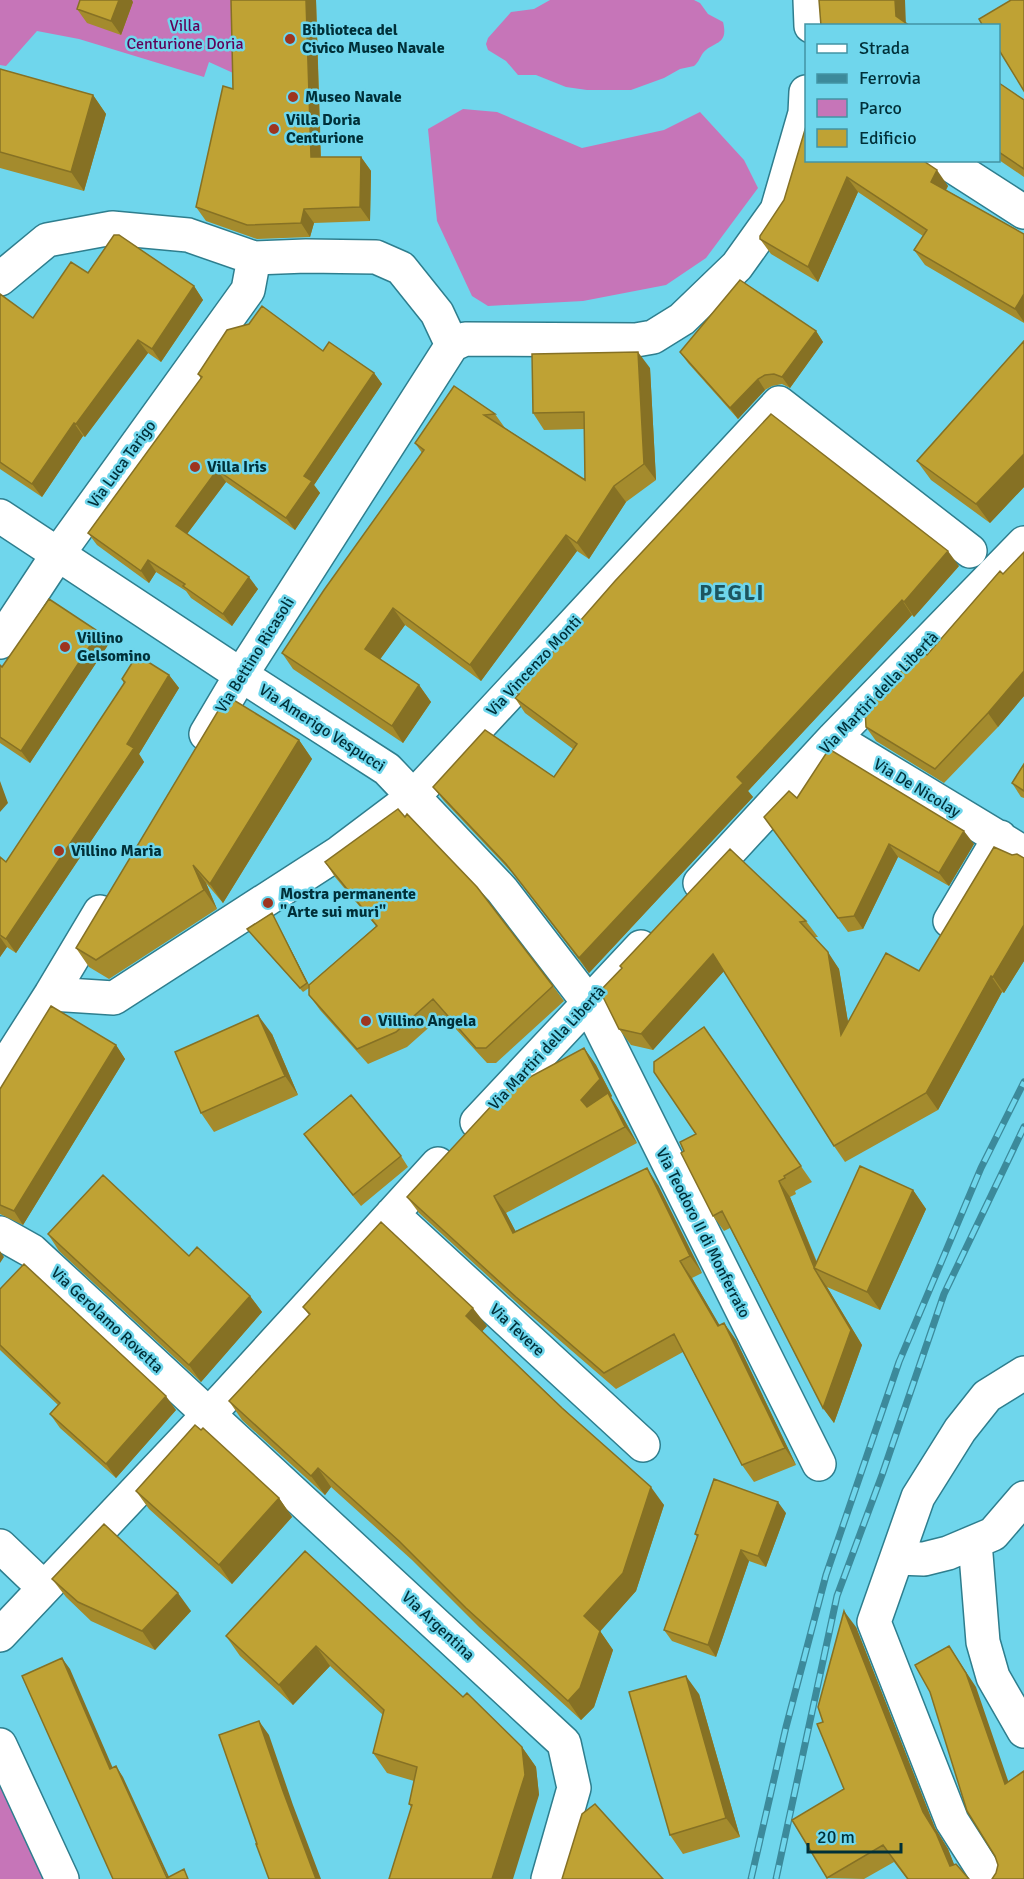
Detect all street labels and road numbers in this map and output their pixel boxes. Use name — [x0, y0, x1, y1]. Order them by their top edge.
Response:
street label: Via Luca Tarigo — [84, 416, 160, 512]
street label: Via Bettino Ricasoli — [211, 593, 299, 717]
street label: Via Vincenzo Monti — [482, 611, 586, 721]
street label: Via Martiri della Libertà — [815, 628, 943, 758]
street label: Via Amerigo Vespucci — [255, 680, 389, 776]
street label: Via De Nicolay — [870, 754, 965, 822]
street label: Via Martiri della Libertà — [484, 982, 610, 1114]
street label: Via Teodoro II di Monferrato — [651, 1145, 755, 1321]
street label: Via Gerolamo Rovetta — [47, 1263, 167, 1377]
street label: Via Tevere — [485, 1299, 549, 1361]
street label: Via Argentina — [397, 1587, 479, 1665]

